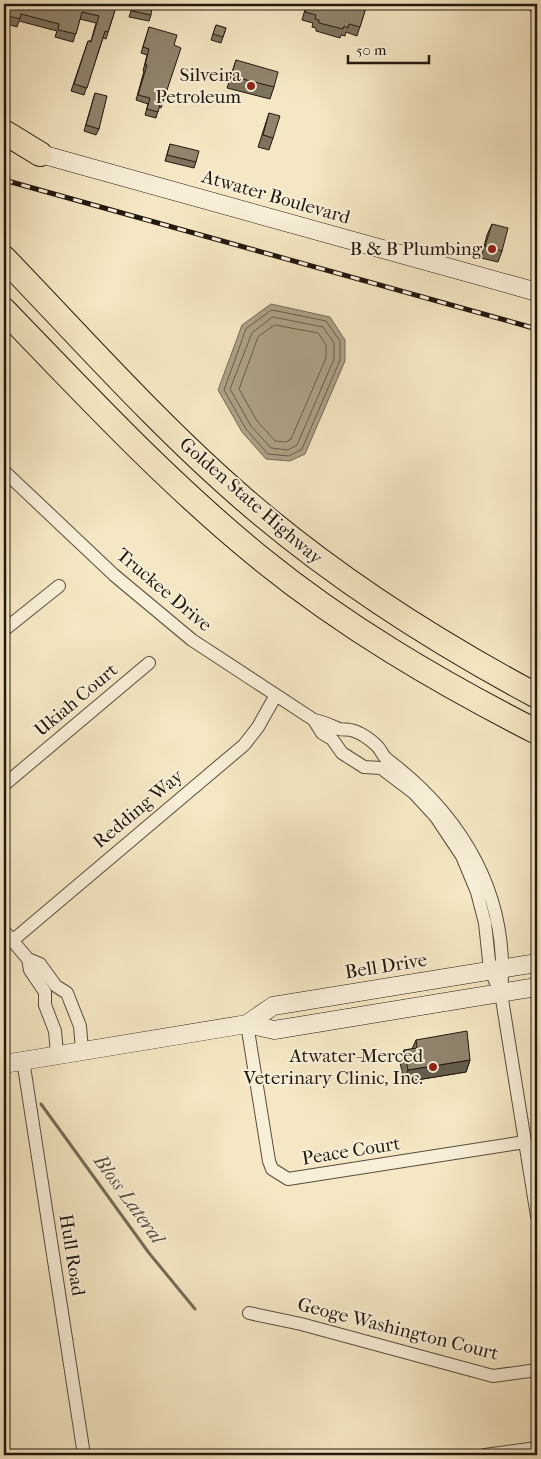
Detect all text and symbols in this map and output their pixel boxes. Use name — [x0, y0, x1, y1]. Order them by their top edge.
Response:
scale bar — [348, 32, 430, 64]
text: 50 m — [356, 41, 387, 59]
place label: Silveira Petroleum — [155, 64, 241, 108]
marker: Silveira Petroleum — [245, 80, 257, 92]
street label: Atwater Boulevard — [198, 165, 353, 229]
place label: B & B Plumbing — [350, 238, 483, 260]
marker: B & B Plumbing — [486, 243, 498, 255]
street label: Golden State Highway — [175, 433, 328, 570]
street label: Truckee Drive — [112, 544, 216, 636]
street label: Ukiah Court — [30, 659, 122, 741]
street label: Redding Way — [89, 765, 188, 853]
street label: Bell Drive — [343, 949, 429, 983]
place label: Atwater-Merced Veterinary Clinic, Inc. — [242, 1045, 424, 1089]
marker: Atwater-Merced Veterinary Clinic, Inc. — [427, 1061, 439, 1073]
street label: Peace Court — [300, 1132, 402, 1170]
water label: Bloss Lateral — [88, 1149, 170, 1250]
street label: Hull Road — [55, 1213, 89, 1298]
street label: Geoge Washington Court — [295, 1293, 501, 1365]

